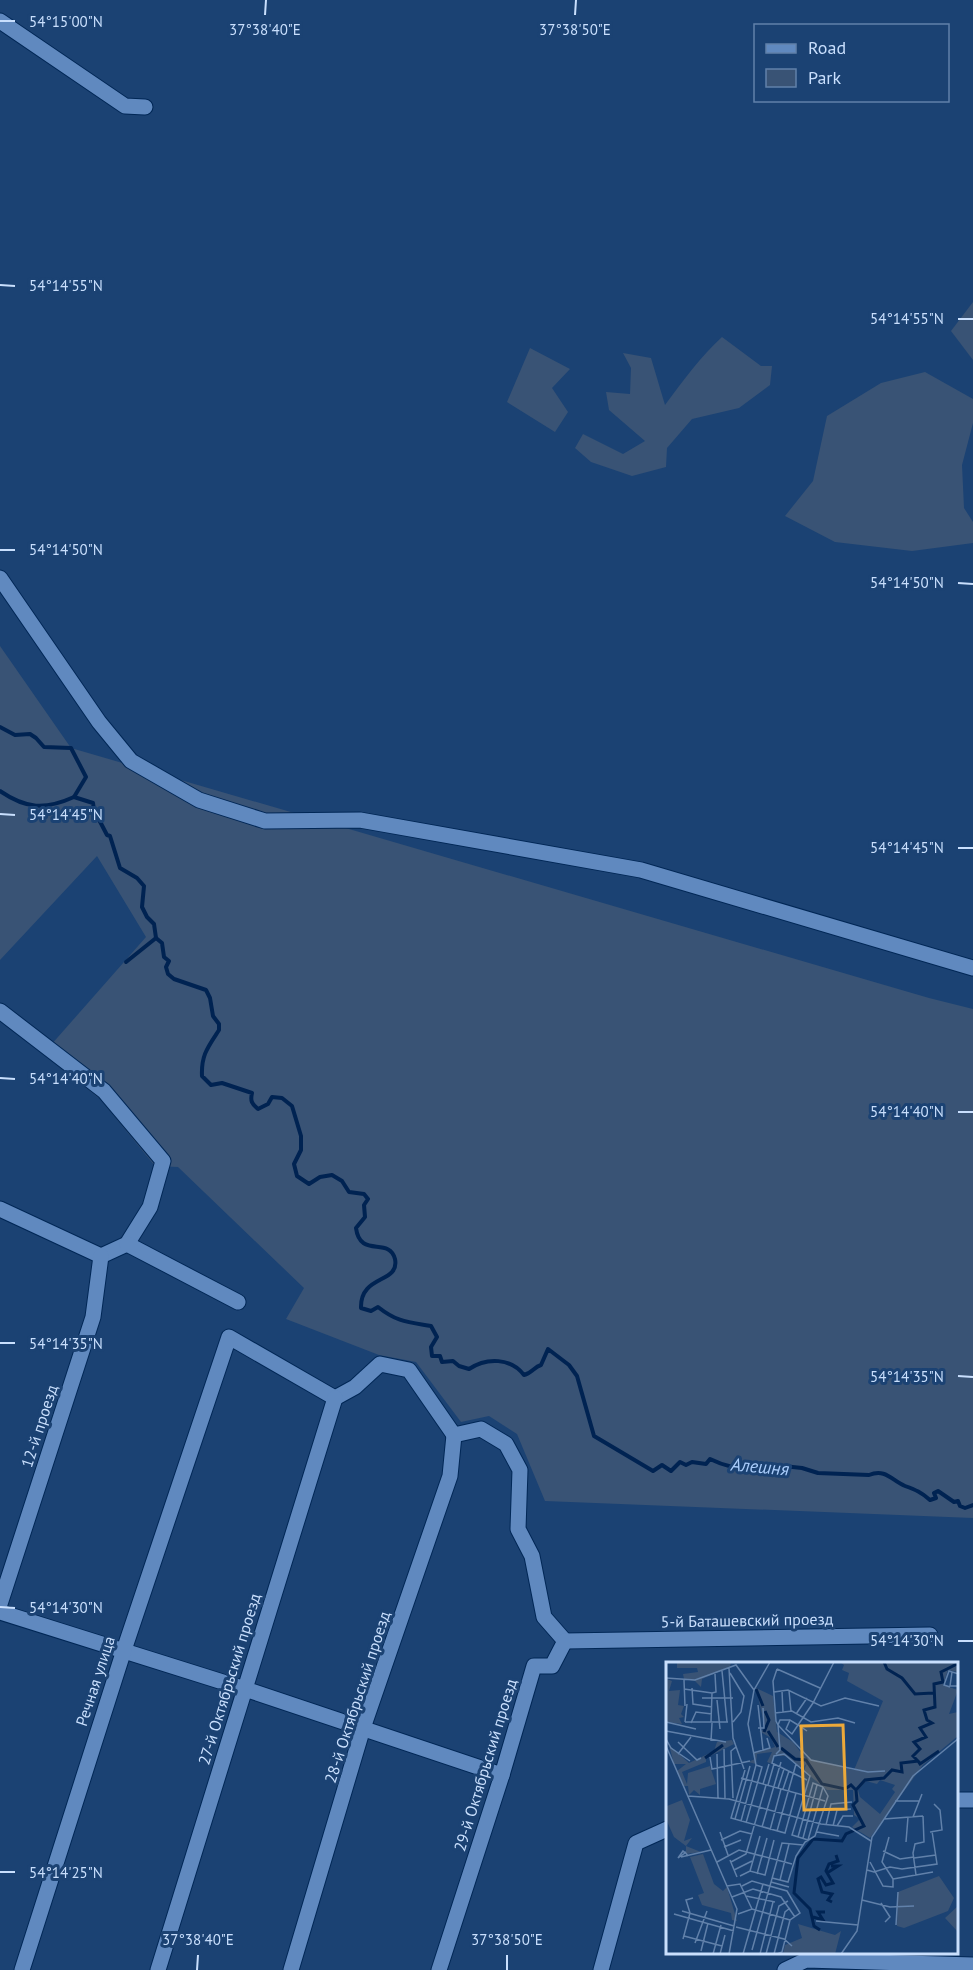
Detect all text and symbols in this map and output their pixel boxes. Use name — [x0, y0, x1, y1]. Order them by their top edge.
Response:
text: 54°15'00"N — [29, 12, 103, 31]
text: 37°38'40"E — [229, 20, 301, 39]
text: 37°38'50"E — [539, 20, 611, 39]
legend — [754, 24, 949, 102]
text: Road — [808, 36, 846, 59]
text: Park — [808, 66, 841, 89]
text: 54°14'55"N — [29, 276, 103, 295]
text: 54°14'55"N — [870, 309, 944, 328]
text: 54°14'50"N — [29, 540, 103, 559]
text: 54°14'50"N — [870, 573, 944, 592]
text: 54°14'45"N — [29, 805, 103, 824]
text: 54°14'45"N — [870, 838, 944, 857]
text: 54°14'40"N — [29, 1069, 103, 1088]
text: 54°14'40"N — [870, 1102, 944, 1121]
text: 54°14'35"N — [29, 1334, 103, 1353]
text: 54°14'35"N — [870, 1367, 944, 1386]
street label: 12-й проезд — [16, 1382, 62, 1470]
water label: Алешня — [729, 1452, 791, 1481]
street label: 27-й Октябрьский проезд — [193, 1590, 265, 1767]
text: 54°14'30"N — [29, 1598, 103, 1617]
street label: 28-й Октябрьский проезд — [320, 1608, 394, 1785]
street label: 5-й Баташевский проезд — [661, 1608, 834, 1632]
text: 54°14'30"N — [870, 1631, 944, 1650]
street label: Речная улица — [71, 1633, 119, 1729]
inset map — [666, 1662, 958, 1955]
street label: 29-й Октябрьский проезд — [449, 1676, 521, 1854]
text: 54°14'25"N — [29, 1863, 103, 1882]
text: 37°38'40"E — [162, 1930, 234, 1949]
text: 37°38'50"E — [471, 1930, 543, 1949]

